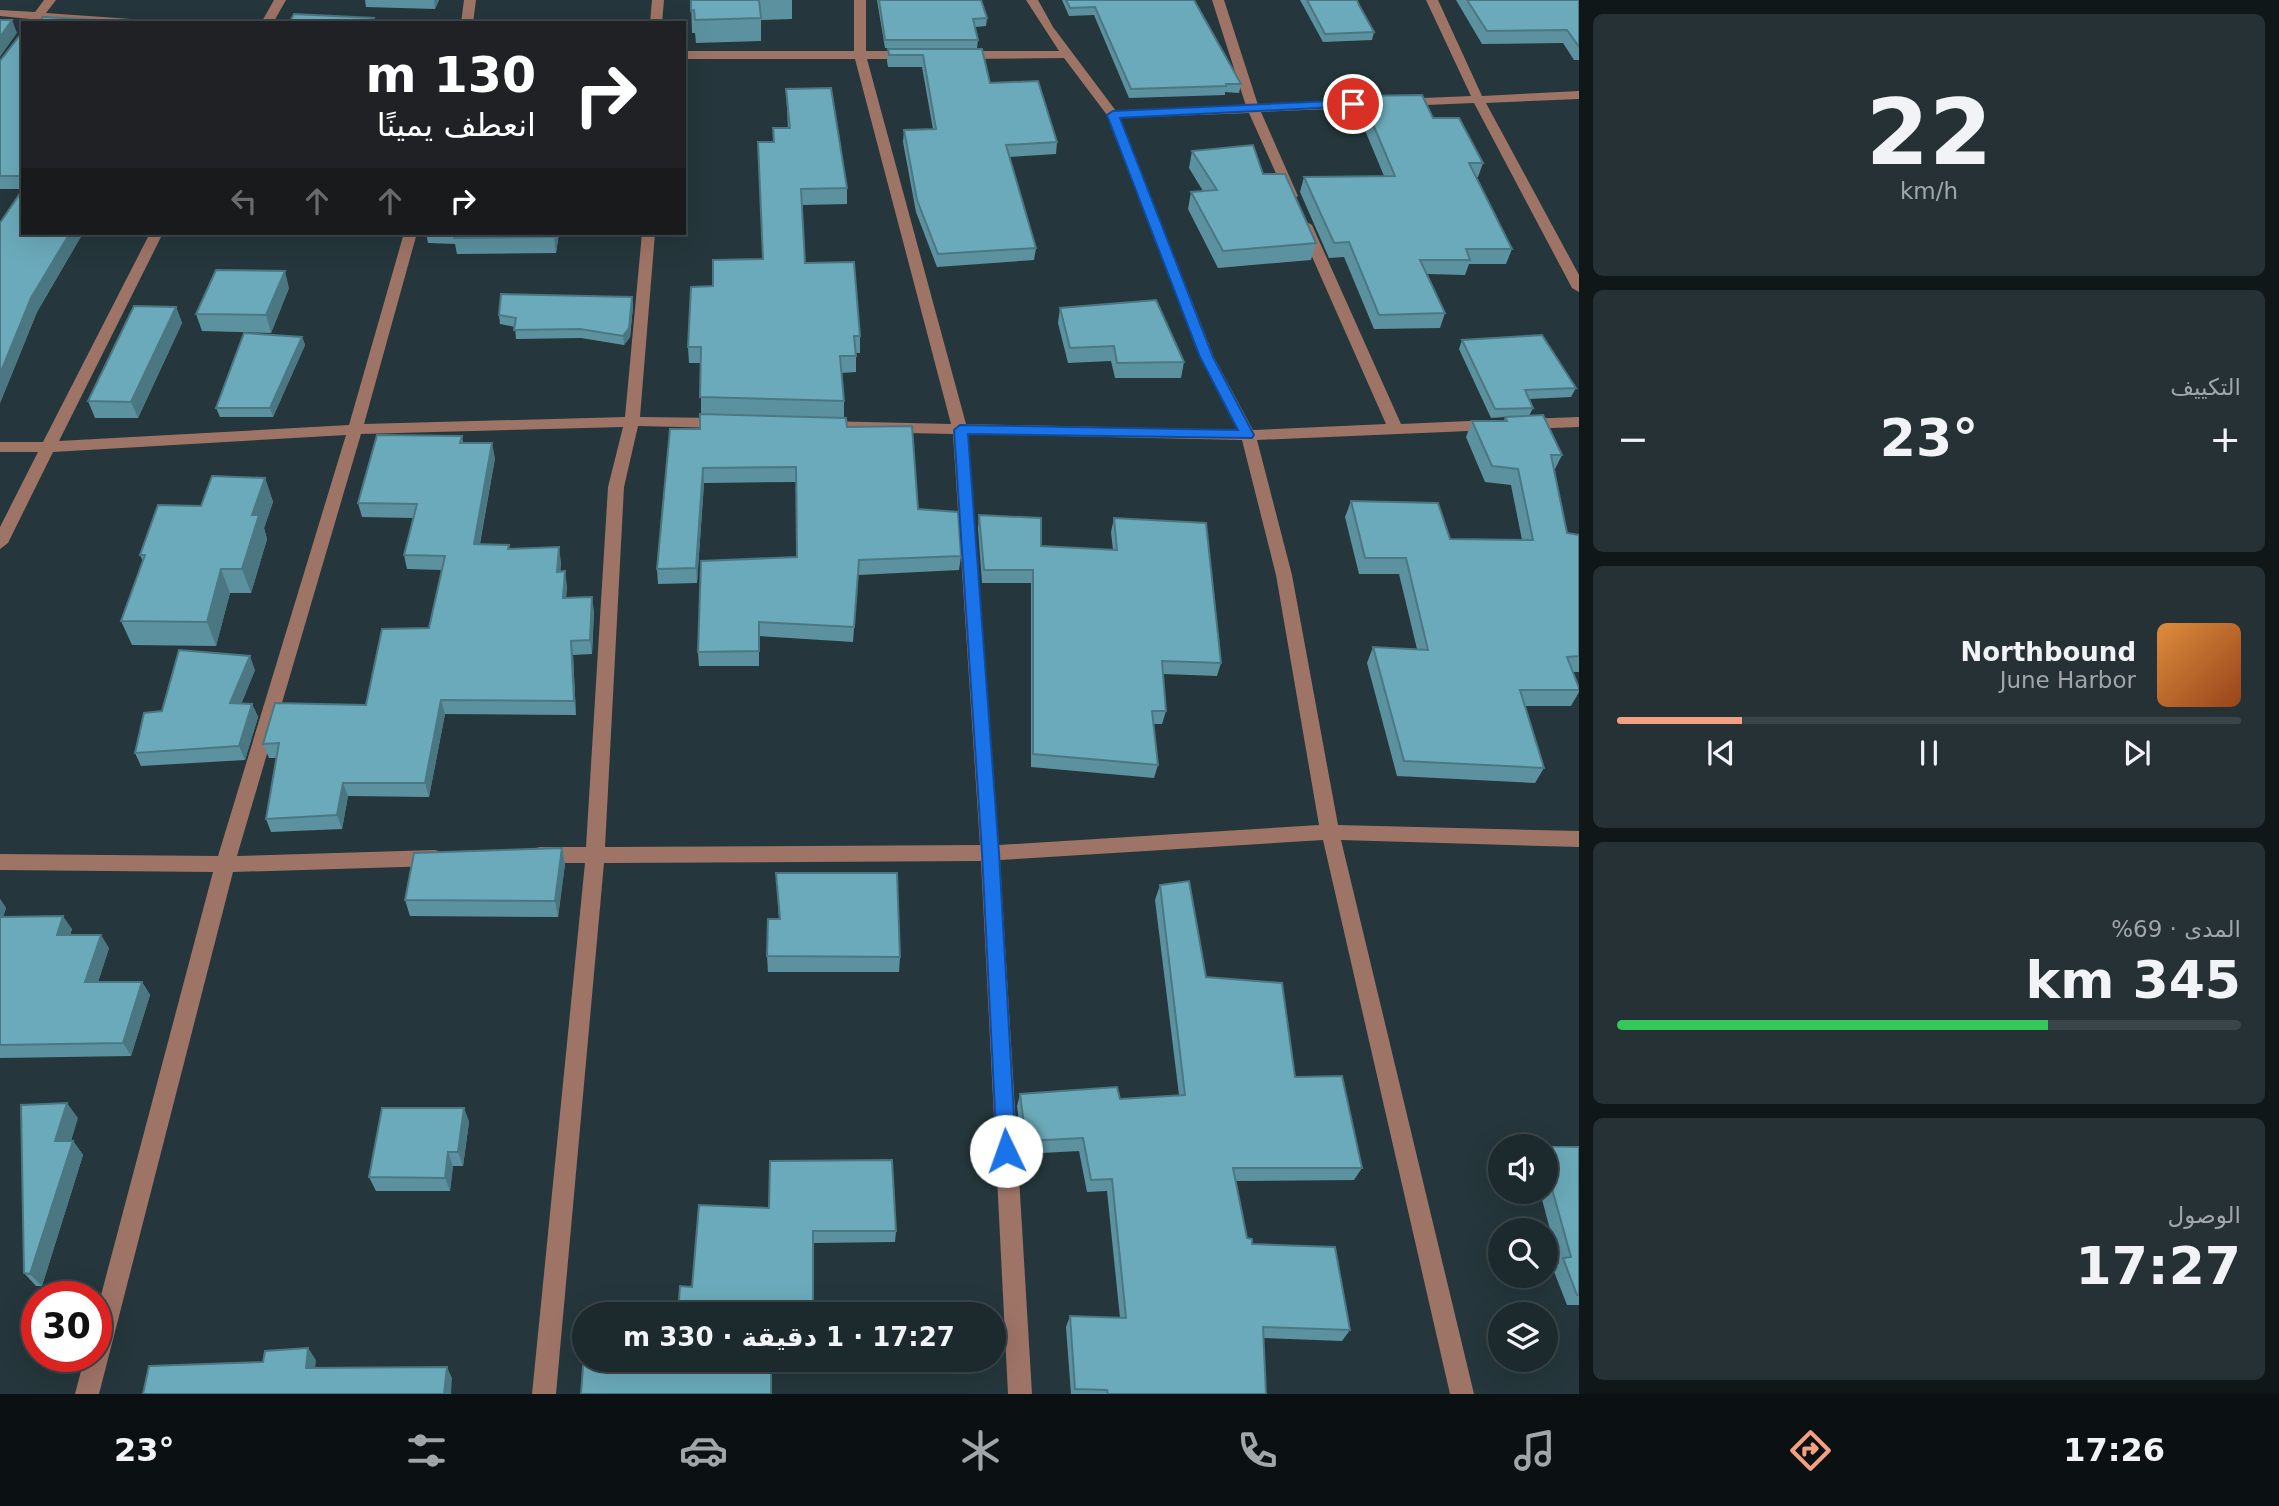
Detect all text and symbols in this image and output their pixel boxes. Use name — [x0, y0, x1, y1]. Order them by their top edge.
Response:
text: 130 m — [366, 47, 536, 104]
icon: right — [560, 49, 651, 140]
pin — [1323, 74, 1383, 134]
text: 22 — [1866, 80, 1992, 185]
icon: arrive — [1334, 85, 1372, 123]
text: انعطف يمينًا — [377, 106, 536, 144]
text: km/h — [1900, 178, 1958, 204]
icon: left — [225, 182, 263, 220]
icon: ahead — [298, 182, 336, 220]
icon: ahead — [371, 182, 409, 220]
icon: right — [444, 182, 482, 220]
text: التكييف — [2170, 374, 2241, 400]
text: 23° — [1880, 408, 1978, 468]
text: − — [1617, 417, 1649, 461]
text: + — [2209, 417, 2241, 461]
text: Northbound — [1961, 637, 2136, 667]
text: June Harbor — [2000, 667, 2136, 693]
icon: previous — [1702, 734, 1740, 772]
icon: pause — [1910, 734, 1948, 772]
icon: next — [2118, 734, 2156, 772]
text: المدى · 69% — [2111, 916, 2241, 942]
text: 345 km — [2026, 950, 2241, 1010]
position arrow — [969, 1114, 1043, 1188]
map controls — [1488, 1134, 1558, 1372]
button: sound — [1488, 1134, 1558, 1204]
text: الوصول — [2168, 1202, 2241, 1228]
button: search — [1488, 1218, 1558, 1288]
text: 17:27 — [2075, 1236, 2241, 1296]
speed limit sign: 30 — [21, 1281, 112, 1372]
button: layers — [1488, 1302, 1558, 1372]
text: 17:27 · 1 دقيقة · 330 m — [623, 1322, 955, 1352]
icon: filters — [402, 1426, 451, 1475]
icon: car — [679, 1426, 728, 1475]
icon: climate — [956, 1426, 1005, 1475]
icon: phone — [1233, 1426, 1282, 1475]
icon: music — [1510, 1426, 1559, 1475]
icon: directions — [1786, 1426, 1835, 1475]
text: 23° — [114, 1431, 175, 1469]
text: 17:26 — [2063, 1431, 2165, 1469]

